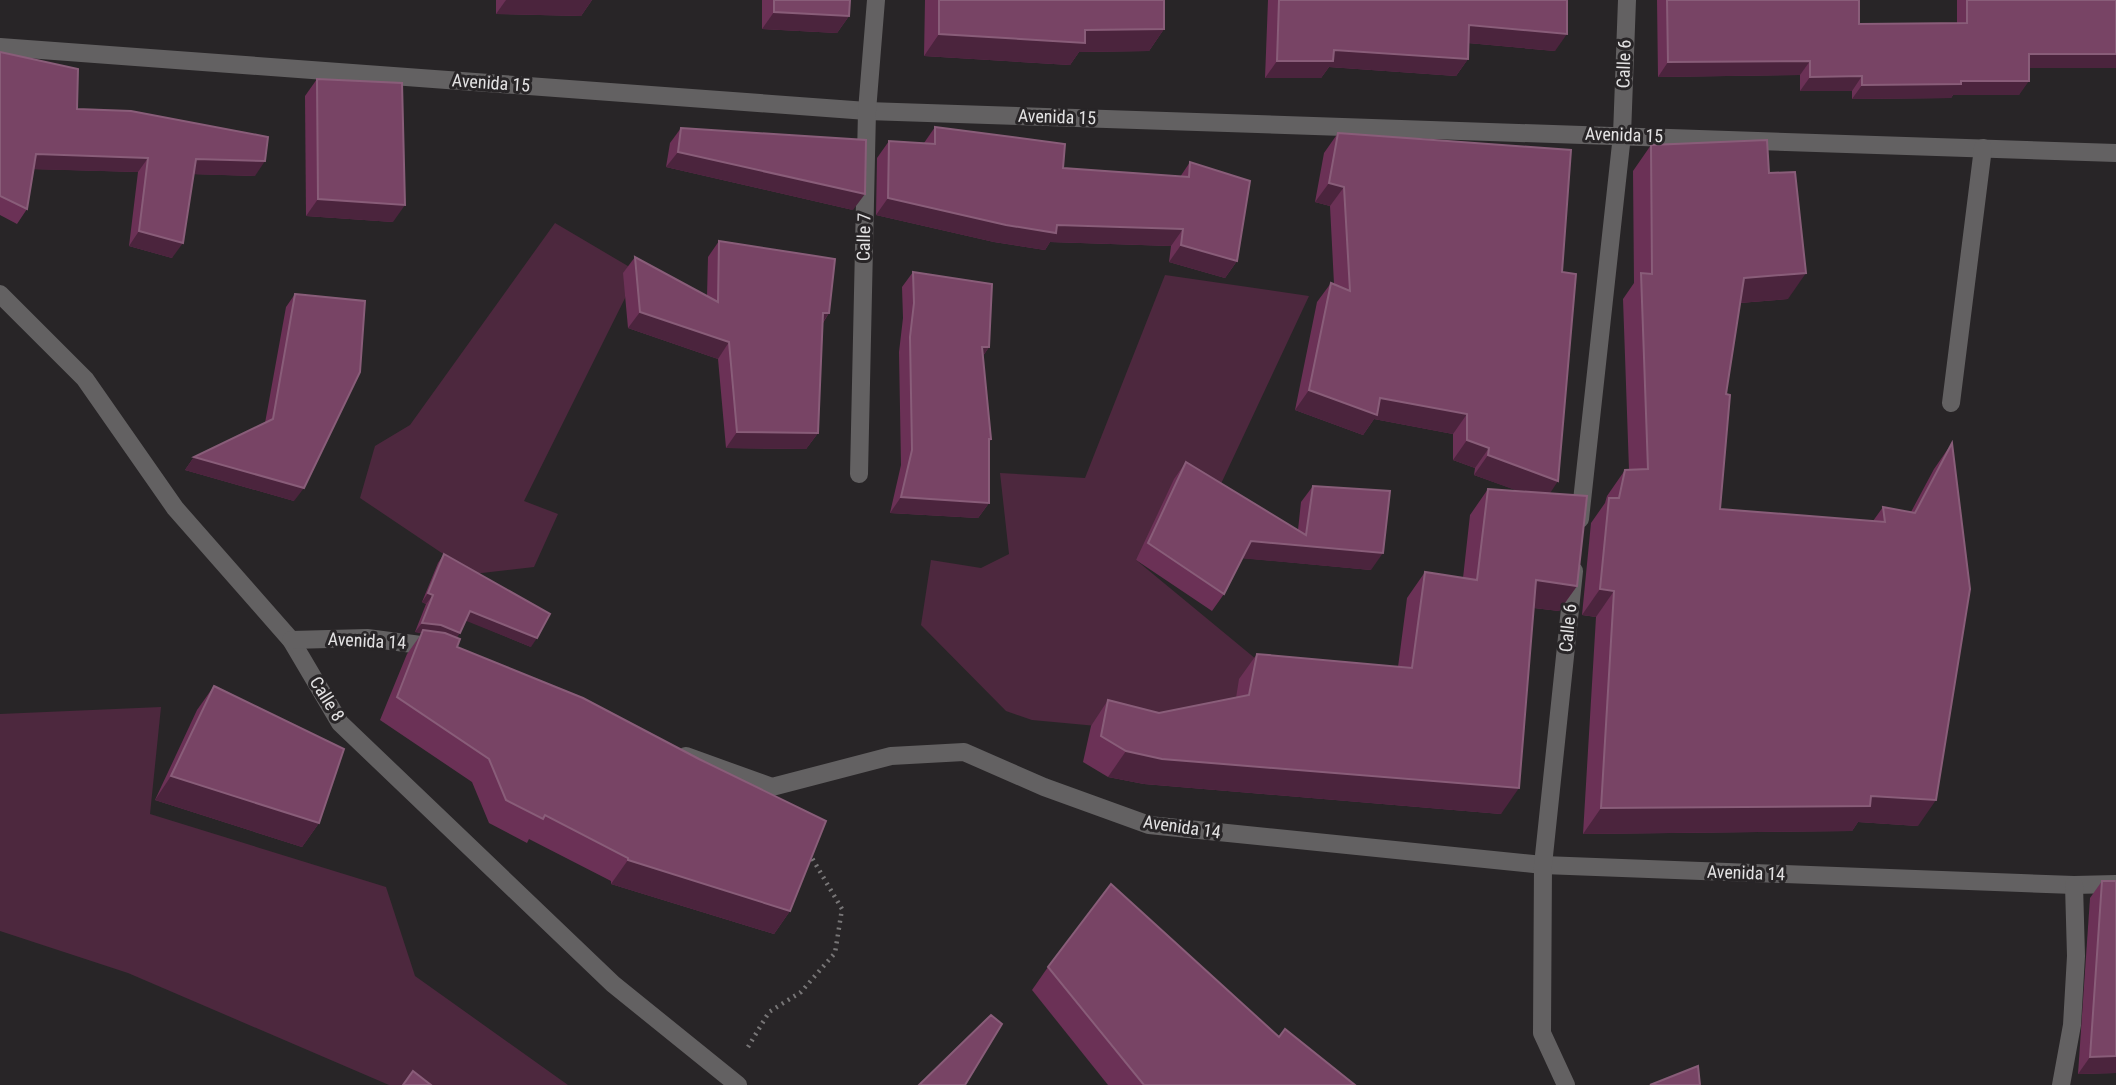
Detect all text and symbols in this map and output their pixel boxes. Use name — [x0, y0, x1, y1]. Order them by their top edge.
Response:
street label: Calle 6 — [1612, 39, 1635, 89]
street label: Avenida 15 — [451, 69, 531, 96]
street label: Avenida 15 — [1018, 105, 1097, 128]
street label: Avenida 15 — [1585, 123, 1664, 146]
street label: Calle 7 — [853, 212, 874, 261]
street label: Calle 6 — [1555, 603, 1580, 653]
street label: Avenida 14 — [327, 628, 407, 653]
street label: Calle 8 — [306, 673, 349, 725]
street label: Avenida 14 — [1142, 811, 1222, 842]
street label: Avenida 14 — [1707, 861, 1786, 884]

